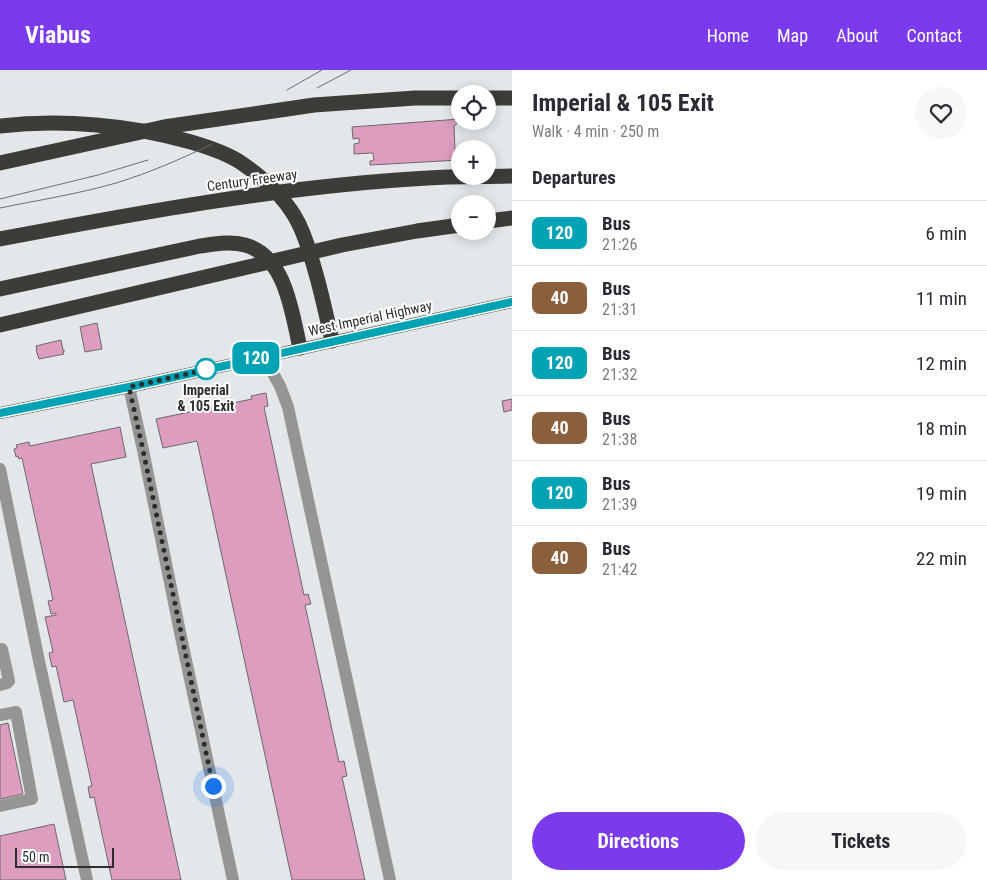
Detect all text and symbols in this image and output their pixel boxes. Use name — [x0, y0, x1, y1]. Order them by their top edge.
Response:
text: Viabus — [25, 21, 91, 49]
text: Home — [707, 25, 749, 46]
text: Map — [777, 25, 808, 46]
text: About — [836, 25, 878, 46]
text: Contact — [906, 25, 962, 46]
map controls — [451, 85, 496, 240]
button: locate — [451, 85, 496, 130]
button: heart — [915, 87, 967, 139]
text: Imperial & 105 Exit — [532, 89, 714, 117]
text: Walk · 4 min · 250 m — [532, 122, 659, 141]
button: + — [451, 140, 496, 185]
street label: Century Freeway — [206, 166, 298, 194]
text: Departures — [532, 166, 616, 189]
button: − — [451, 195, 496, 240]
text: Bus — [602, 212, 631, 235]
text: 120 — [546, 222, 573, 243]
text: 6 min — [925, 222, 967, 245]
text: 21:26 — [602, 235, 637, 254]
text: Bus — [602, 277, 631, 300]
text: 40 — [550, 287, 569, 308]
text: 11 min — [916, 287, 967, 310]
street label: West Imperial Highway — [307, 297, 433, 339]
text: 21:31 — [602, 300, 637, 319]
line badge: 120 — [227, 342, 285, 374]
text: Bus — [602, 342, 631, 365]
text: 120 — [242, 347, 270, 368]
text: 120 — [546, 352, 573, 373]
text: 12 min — [916, 352, 967, 375]
marker: Imperial & 105 Exit — [195, 358, 217, 380]
text: 21:32 — [602, 365, 637, 384]
place label: Imperial & 105 Exit — [178, 382, 234, 414]
text: Bus — [602, 407, 631, 430]
text: 40 — [550, 417, 569, 438]
text: 18 min — [916, 417, 967, 440]
text: 21:38 — [602, 430, 637, 449]
text: Bus — [602, 472, 631, 495]
text: 120 — [546, 482, 573, 503]
text: 19 min — [916, 482, 967, 505]
text: 21:39 — [602, 495, 637, 514]
text: Bus — [602, 537, 631, 560]
text: 40 — [550, 547, 569, 568]
text: 22 min — [916, 547, 967, 570]
text: 21:42 — [602, 560, 637, 579]
your location — [201, 774, 226, 799]
button: Directions — [532, 812, 745, 870]
button: Tickets — [755, 812, 967, 870]
scale bar — [15, 845, 114, 868]
text: 50 m — [22, 849, 50, 865]

